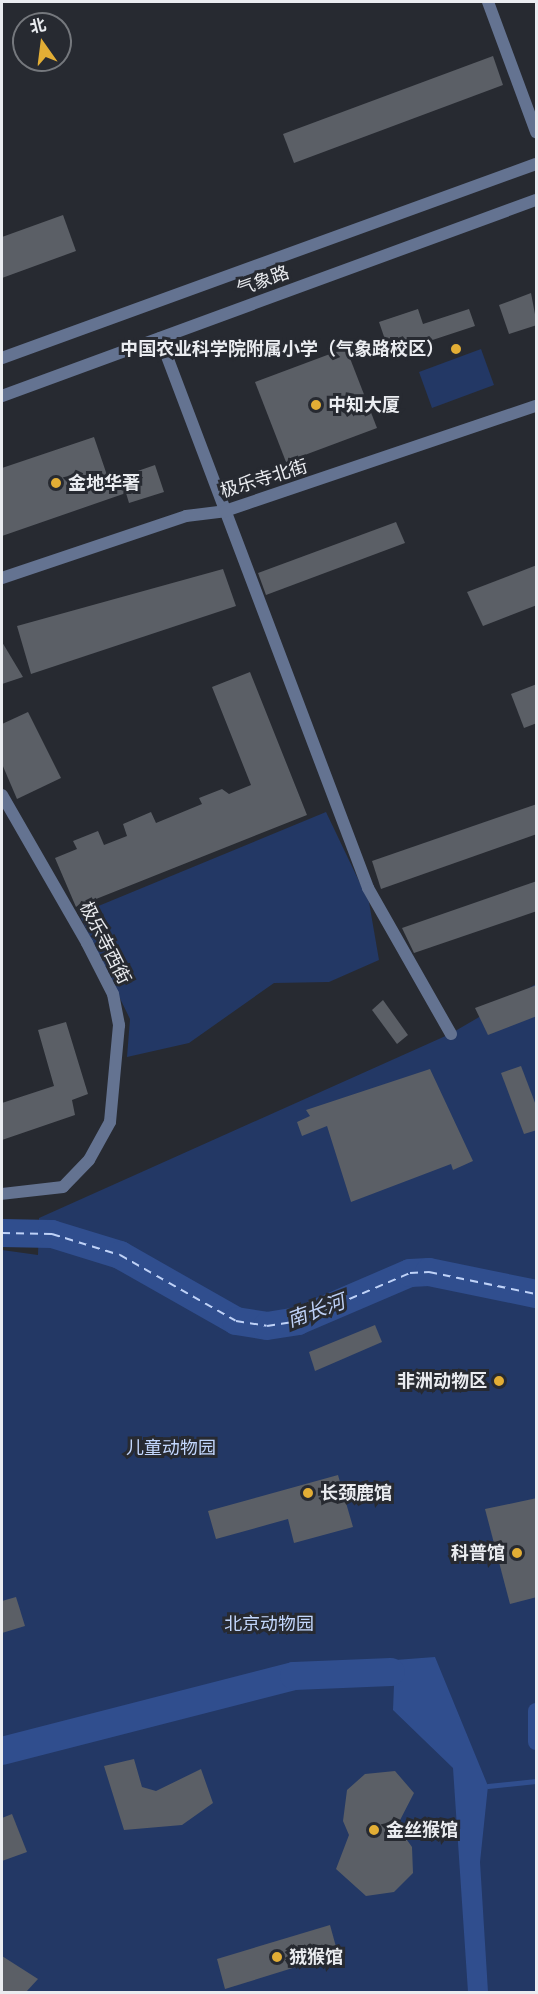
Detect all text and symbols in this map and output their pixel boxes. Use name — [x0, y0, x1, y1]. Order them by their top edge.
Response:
north arrow — [12, 12, 72, 72]
text: 北 — [28, 15, 48, 37]
street label: 气象路 — [234, 262, 292, 300]
place label: 中国农业科学院附属小学（气象路校区） — [120, 338, 444, 360]
marker: 中国农业科学院附属小学（气象路校区） — [449, 342, 463, 356]
place label: 中知大厦 — [328, 394, 400, 416]
marker: 中知大厦 — [309, 398, 323, 412]
street label: 极乐寺北街 — [218, 456, 310, 502]
place label: 金地华著 — [68, 472, 140, 494]
marker: 金地华著 — [49, 476, 63, 490]
street label: 极乐寺西街 — [75, 898, 135, 988]
water label: 南长河 — [284, 1289, 348, 1333]
place label: 非洲动物区 — [397, 1370, 487, 1392]
marker: 非洲动物区 — [492, 1374, 506, 1388]
park label: 儿童动物园 — [126, 1437, 216, 1459]
place label: 长颈鹿馆 — [320, 1482, 392, 1504]
marker: 长颈鹿馆 — [301, 1486, 315, 1500]
place label: 科普馆 — [451, 1542, 505, 1564]
marker: 科普馆 — [510, 1546, 524, 1560]
park label: 北京动物园 — [224, 1613, 314, 1635]
place label: 金丝猴馆 — [386, 1819, 458, 1841]
marker: 金丝猴馆 — [367, 1823, 381, 1837]
place label: 狨猴馆 — [289, 1946, 343, 1968]
marker: 狨猴馆 — [270, 1950, 284, 1964]

